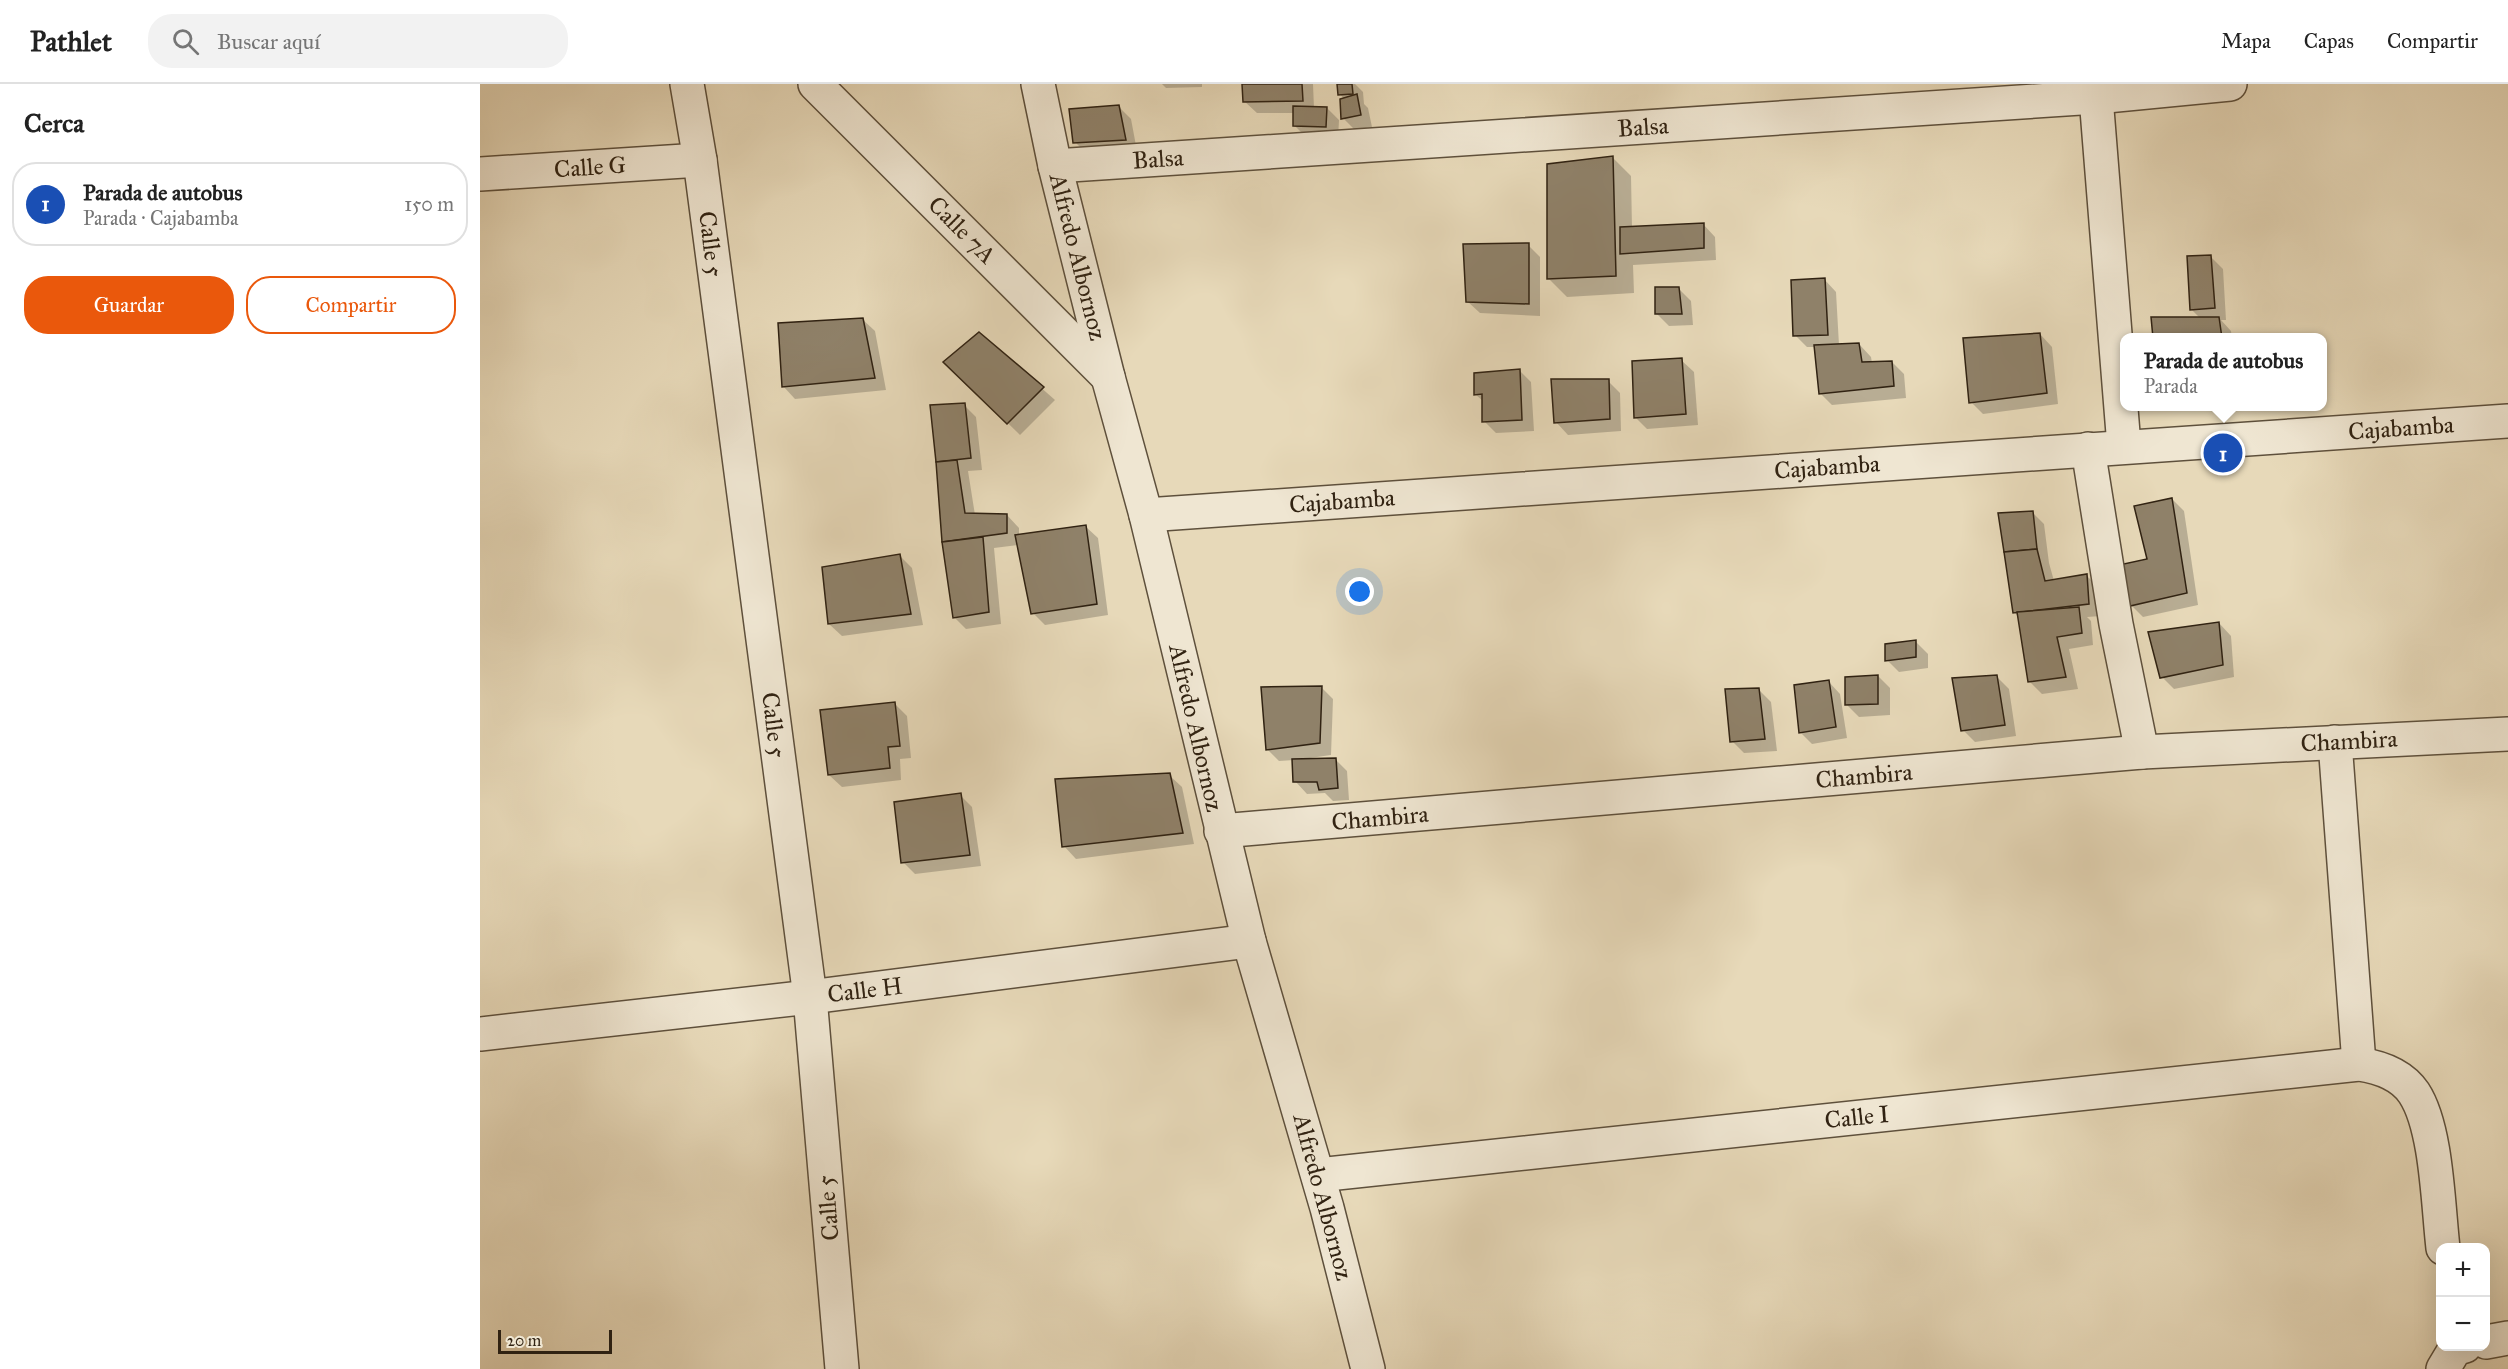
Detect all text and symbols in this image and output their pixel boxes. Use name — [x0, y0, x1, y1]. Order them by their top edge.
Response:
search box — [148, 14, 568, 68]
text: Pathlet — [30, 24, 112, 59]
icon: search — [169, 25, 202, 58]
text: Buscar aquí — [217, 28, 320, 55]
text: Mapa — [2221, 28, 2271, 54]
text: Capas — [2304, 28, 2354, 54]
text: Compartir — [2387, 28, 2478, 54]
text: Cerca — [24, 107, 84, 139]
street label: Balsa — [1616, 110, 1671, 144]
street label: Balsa — [1131, 142, 1186, 176]
street label: Calle G — [553, 150, 627, 184]
street label: Alfredo Albornoz — [1043, 169, 1113, 344]
text: Parada de autobus — [83, 179, 242, 206]
street label: Calle 7A — [922, 190, 1002, 270]
text: 1 — [42, 192, 49, 216]
text: 150 m — [404, 192, 454, 216]
text: Parada · Cajabamba — [83, 206, 238, 230]
street label: Calle 5 — [692, 210, 730, 278]
button: Guardar — [24, 276, 234, 334]
button: Compartir — [246, 276, 456, 334]
popup — [2120, 333, 2327, 411]
text: Parada de autobus — [2144, 347, 2303, 374]
text: Parada — [2144, 374, 2198, 398]
street label: Cajabamba — [2347, 409, 2456, 447]
pin: 1 — [2204, 430, 2242, 476]
street label: Cajabamba — [1773, 448, 1882, 486]
street label: Cajabamba — [1288, 482, 1397, 520]
your location — [1345, 577, 1374, 606]
street label: Alfredo Albornoz — [1162, 640, 1230, 815]
street label: Calle 5 — [755, 691, 793, 759]
street label: Chambira — [2300, 723, 2399, 759]
street label: Chambira — [1814, 757, 1915, 795]
street label: Chambira — [1330, 799, 1431, 837]
street label: Calle H — [826, 971, 904, 1009]
street label: Calle I — [1823, 1099, 1891, 1135]
street label: Alfredo Albornoz — [1286, 1110, 1360, 1283]
street label: Calle 5 — [810, 1174, 846, 1242]
map controls — [2436, 1243, 2490, 1351]
button: + — [2436, 1243, 2490, 1297]
button: − — [2436, 1297, 2490, 1351]
scale bar — [498, 1327, 612, 1354]
text: 20 m — [507, 1331, 541, 1350]

